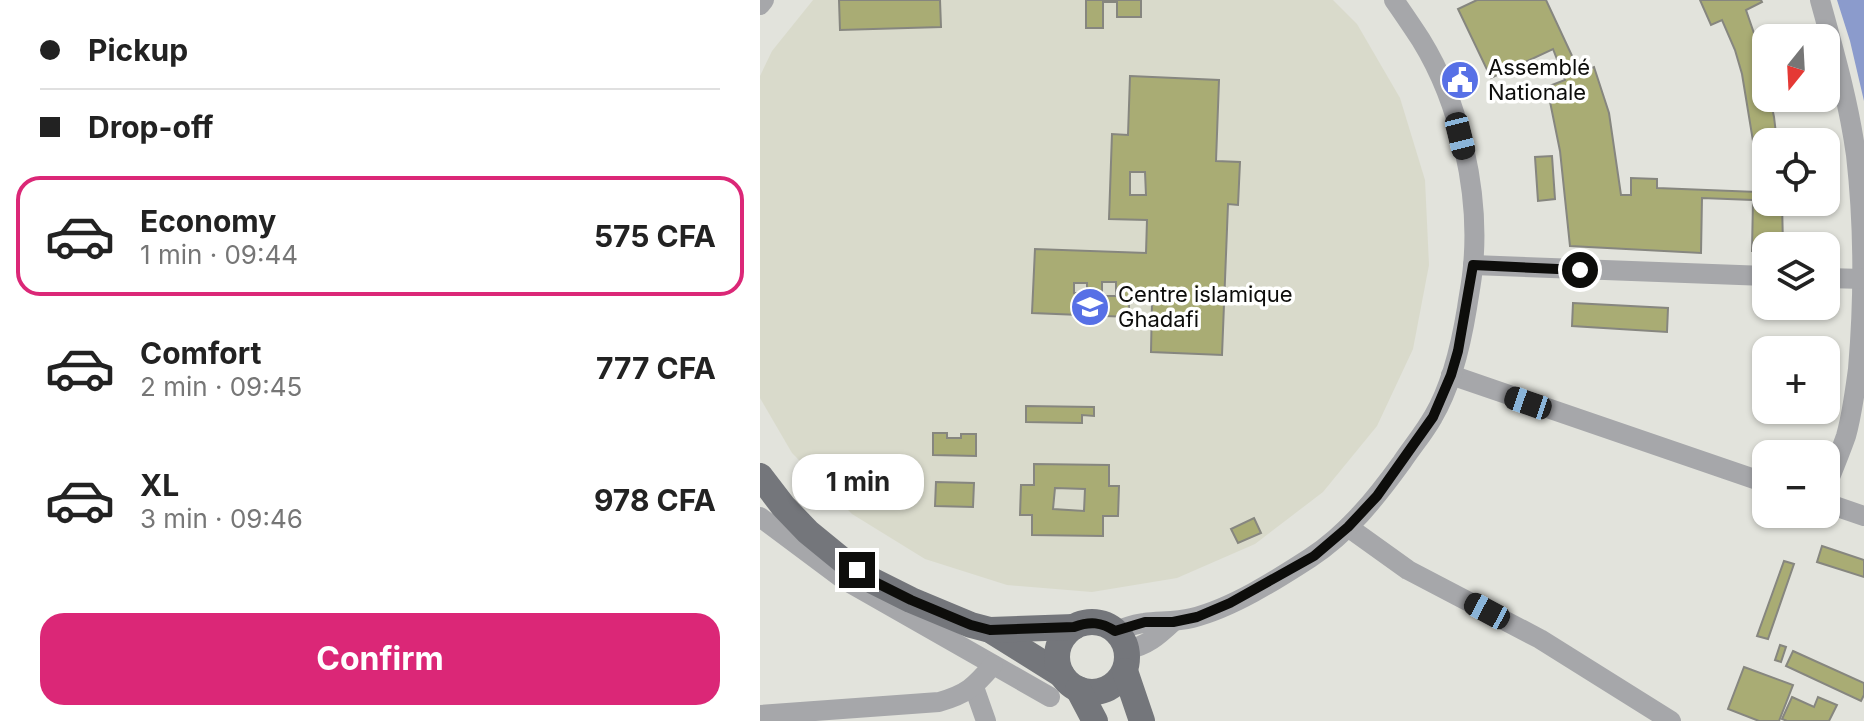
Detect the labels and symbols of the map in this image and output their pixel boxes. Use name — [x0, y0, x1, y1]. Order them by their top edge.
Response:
north arrow — [1752, 24, 1840, 112]
place label: Assemblé Nationale — [1488, 54, 1590, 105]
public building icon: Assemblé Nationale — [1439, 59, 1481, 101]
car — [1443, 110, 1477, 162]
route start — [1562, 252, 1598, 288]
place label: Centre islamique Ghadafi — [1118, 281, 1293, 332]
school or university icon: Centre islamique Ghadafi — [1069, 286, 1111, 328]
car — [1501, 384, 1555, 422]
callout: 1 min — [791, 454, 923, 510]
route end — [839, 552, 875, 588]
car — [1460, 589, 1514, 633]

